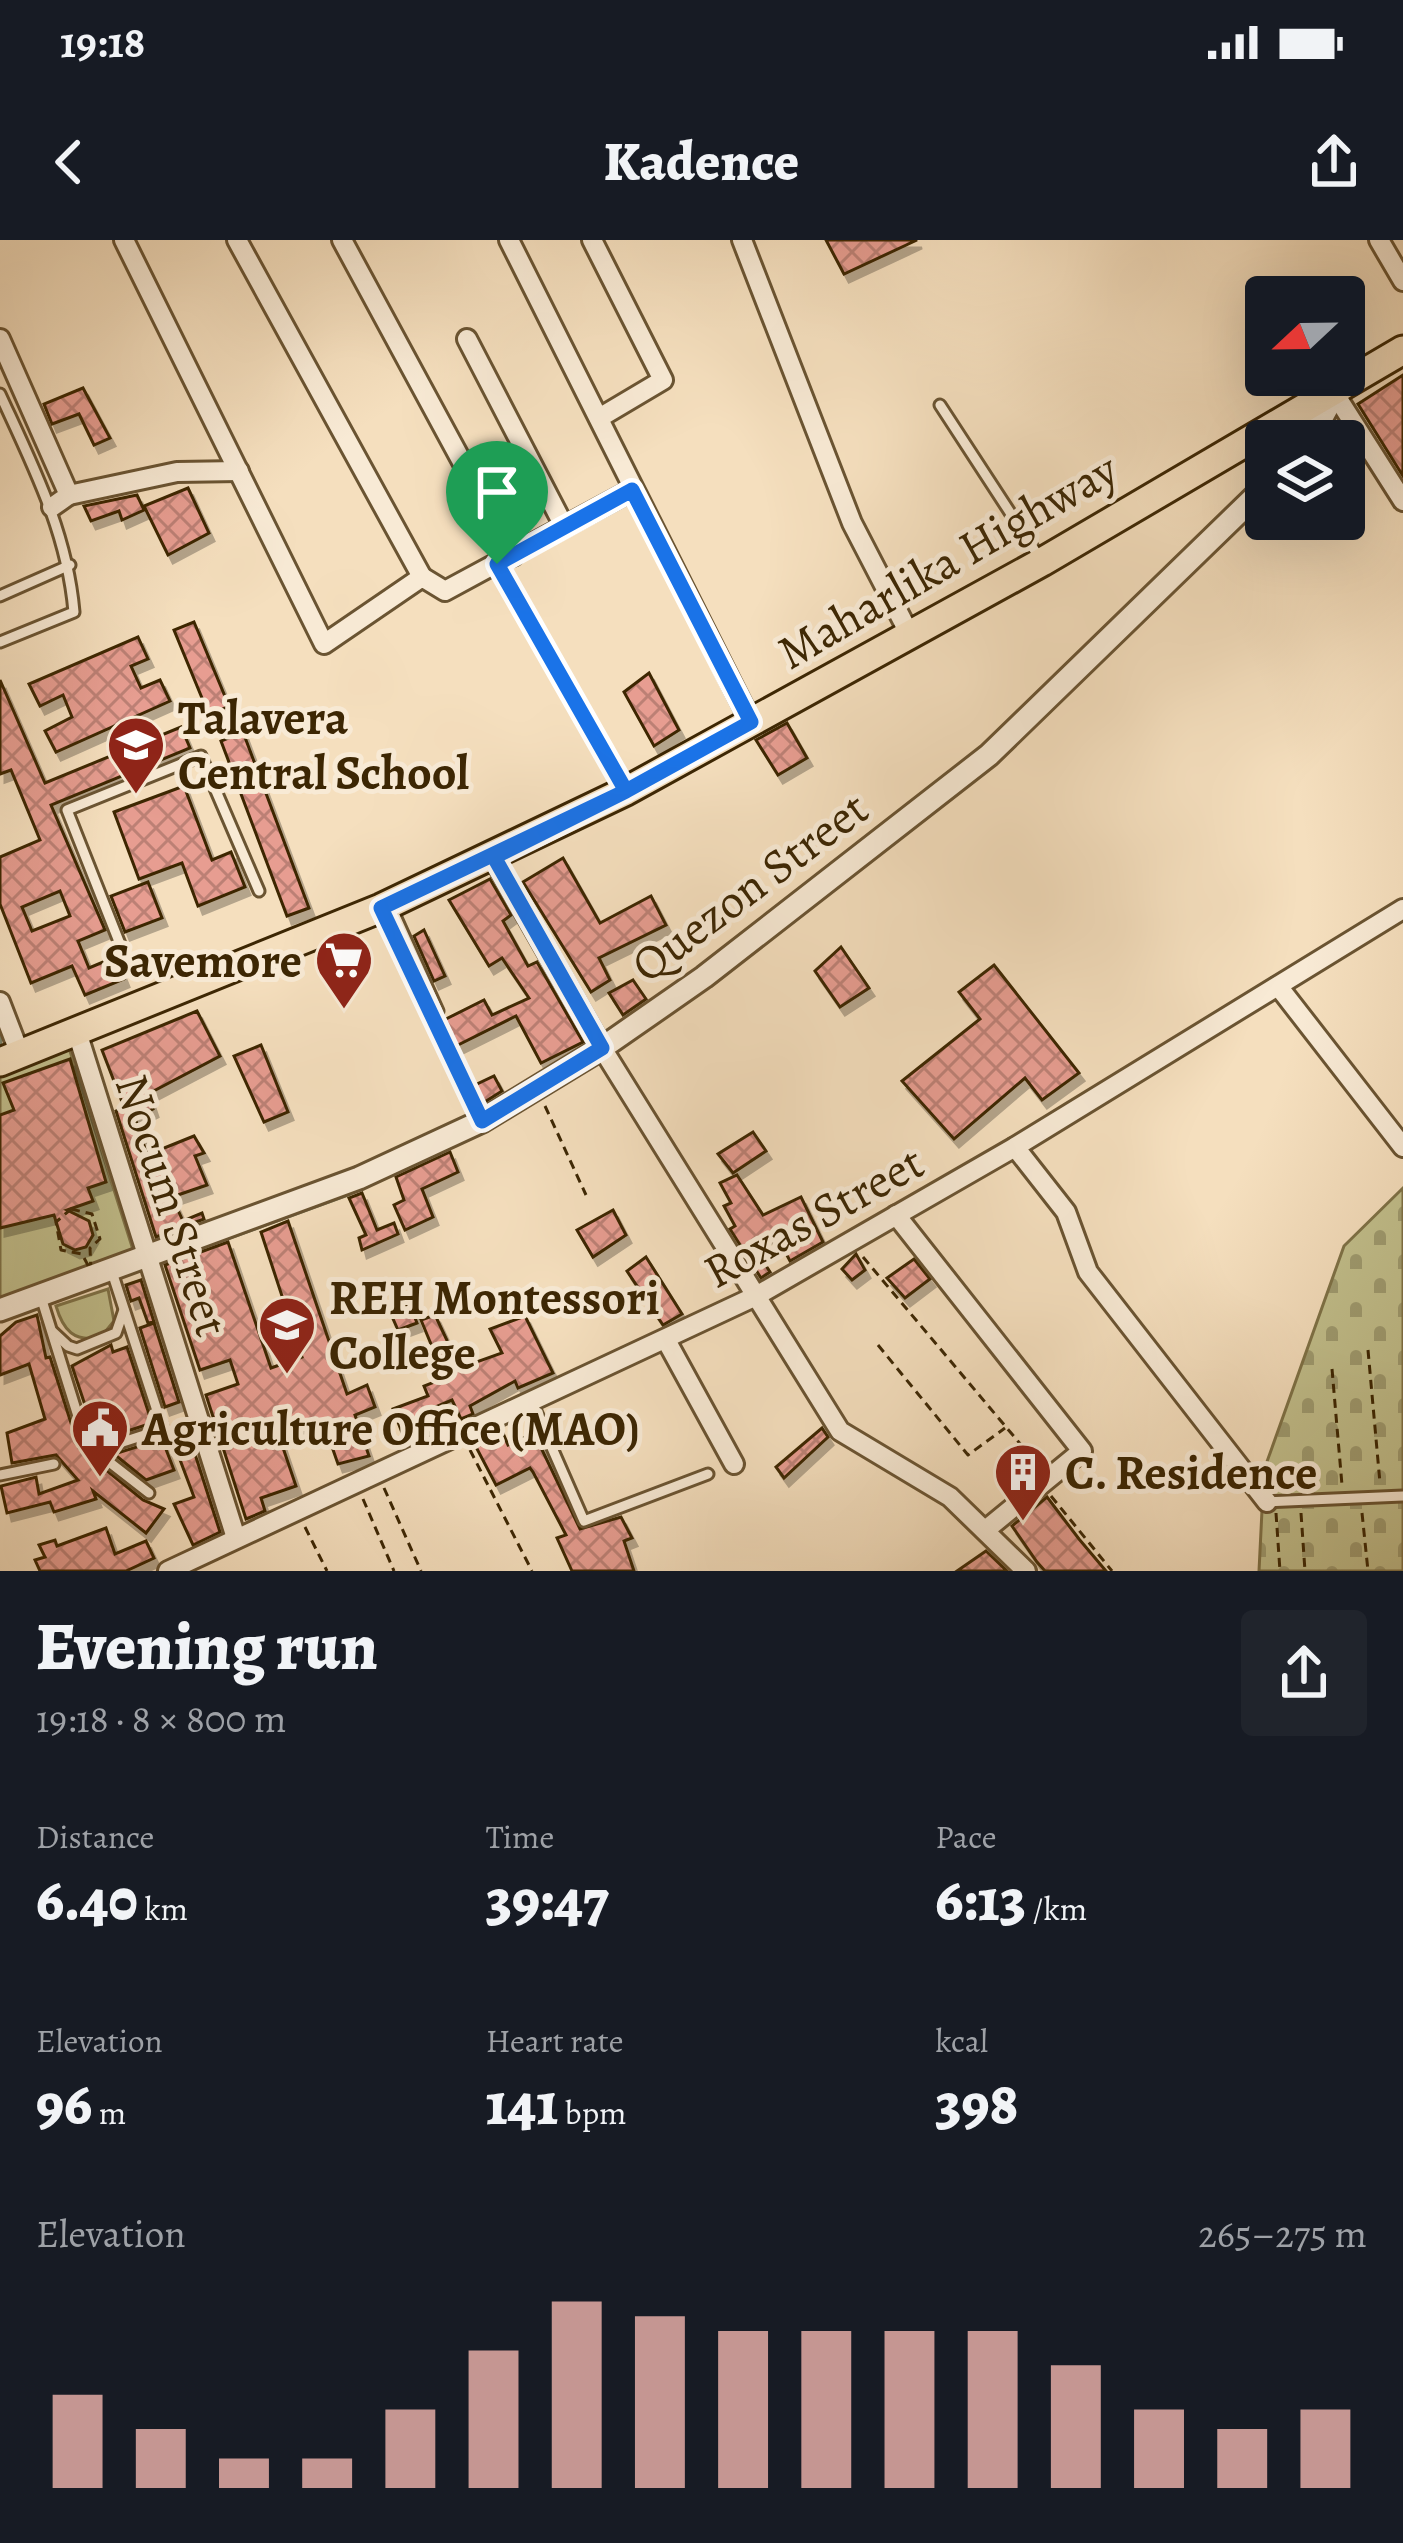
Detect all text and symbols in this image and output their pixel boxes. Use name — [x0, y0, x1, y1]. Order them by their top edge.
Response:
text: 19:18 — [60, 11, 145, 73]
text: Kadence — [604, 125, 799, 199]
icon: back — [36, 129, 102, 195]
icon: share — [1301, 129, 1367, 195]
north arrow — [1245, 276, 1365, 396]
map controls — [1245, 276, 1365, 540]
button: layers — [1245, 420, 1365, 540]
street label: Maharlika Highway — [765, 436, 1130, 685]
pin — [446, 441, 548, 564]
icon: arrive — [464, 459, 530, 525]
place label: Talavera Central School — [178, 685, 470, 806]
school or university icon: Talavera Central School — [105, 714, 167, 796]
street label: Quezon Street — [618, 776, 882, 998]
place label: Savemore — [104, 928, 302, 994]
supermarket icon: Savemore — [313, 929, 375, 1011]
street label: Nocum Street — [99, 1066, 245, 1344]
street label: Roxas Street — [692, 1129, 935, 1304]
place label: REH Montessori College — [329, 1265, 660, 1386]
school or university icon: REH Montessori College — [256, 1294, 318, 1376]
place label: Agriculture Office (MAO) — [141, 1396, 640, 1462]
public building icon: Agriculture Office (MAO) — [69, 1397, 131, 1479]
place label: C. Residence — [1065, 1440, 1317, 1506]
building icon: C. Residence — [992, 1441, 1054, 1523]
text: Evening run — [36, 1602, 378, 1692]
button: share — [1241, 1610, 1367, 1736]
text: 19:18 · 8 × 800 m — [36, 1692, 287, 1745]
text: Distance — [36, 1814, 154, 1859]
text: Time — [486, 1814, 554, 1859]
text: Pace — [935, 1814, 997, 1859]
text: 6.40 — [36, 1859, 138, 1941]
text: 39:47 — [486, 1859, 609, 1941]
text: 6:13 — [935, 1859, 1026, 1941]
text: km — [138, 1886, 188, 1931]
text: /km — [1026, 1886, 1087, 1931]
text: Elevation — [36, 2018, 163, 2063]
text: Heart rate — [486, 2018, 623, 2063]
text: kcal — [935, 2018, 988, 2063]
text: 96 — [36, 2063, 92, 2145]
text: 141 — [486, 2063, 558, 2145]
text: 398 — [935, 2063, 1018, 2145]
text: m — [92, 2090, 126, 2135]
text: bpm — [558, 2090, 627, 2135]
text: Elevation — [36, 2207, 186, 2260]
text: 265–275 m — [1198, 2207, 1367, 2260]

